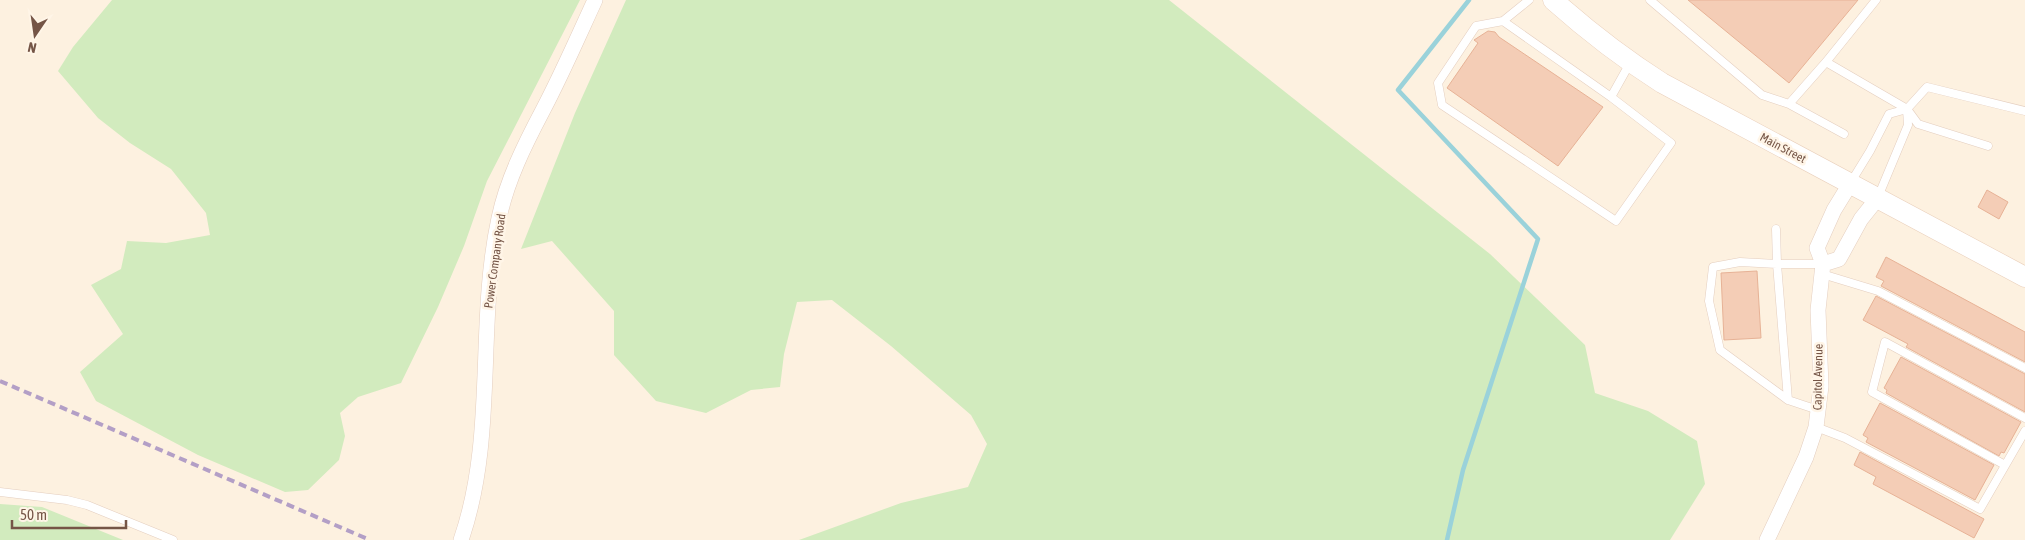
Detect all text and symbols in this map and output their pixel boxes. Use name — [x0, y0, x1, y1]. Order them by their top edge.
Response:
north arrow — [10, 10, 60, 60]
text: N — [26, 39, 38, 56]
street label: Main Street — [1758, 130, 1809, 166]
street label: Power Company Road — [481, 213, 509, 309]
street label: Capitol Avenue — [1810, 344, 1826, 410]
scale bar — [12, 498, 126, 530]
text: 50 m — [20, 506, 47, 523]

